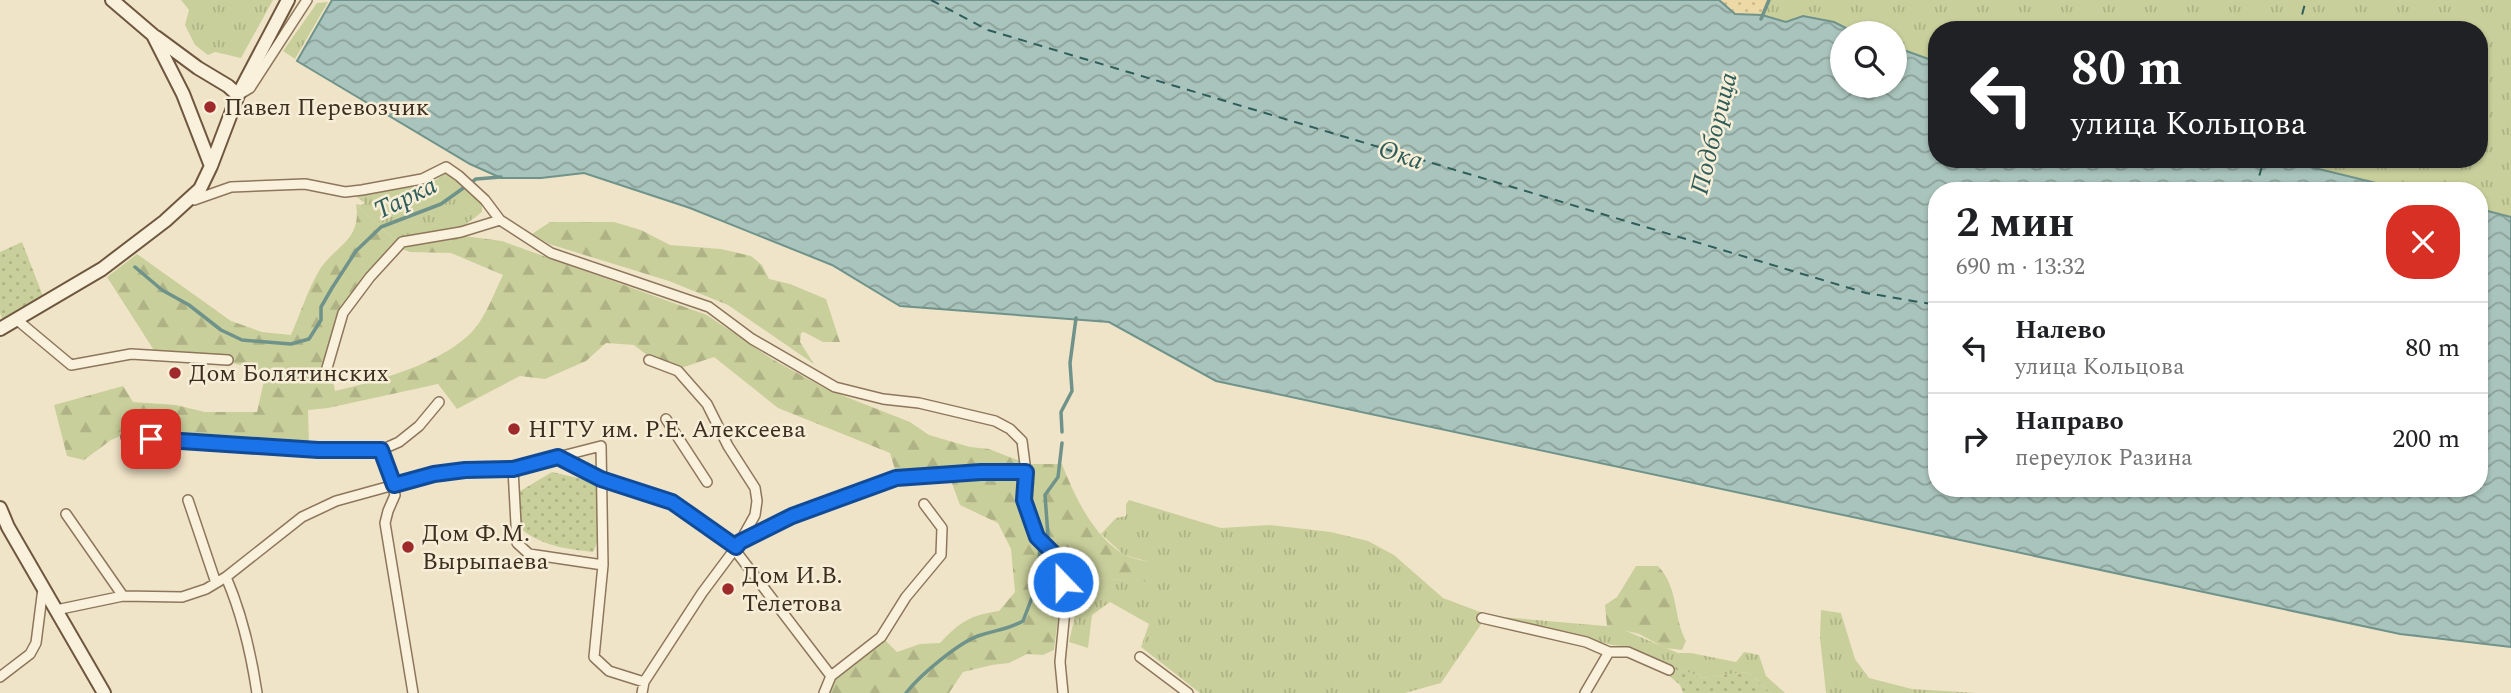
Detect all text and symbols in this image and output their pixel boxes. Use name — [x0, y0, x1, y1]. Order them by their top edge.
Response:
map controls — [1830, 21, 1907, 98]
button: search — [1830, 21, 1907, 98]
text: 80 m — [2071, 32, 2182, 107]
icon: left — [1956, 49, 2047, 140]
water label: Подборица — [1679, 68, 1748, 199]
place label: Павел Перевозчик — [224, 90, 429, 126]
marker: Павел Перевозчик — [202, 99, 218, 115]
text: улица Кольцова — [2071, 100, 2307, 149]
water label: Ока — [1373, 129, 1428, 181]
water label: Тарка — [367, 165, 444, 230]
text: 2 мин — [1956, 192, 2074, 255]
button: close — [2386, 205, 2460, 279]
text: 690 m · 13:32 — [1956, 250, 2085, 285]
text: Налево — [2015, 310, 2106, 350]
text: 80 m — [2405, 328, 2460, 368]
icon: left — [1956, 329, 1994, 367]
text: улица Кольцова — [2015, 350, 2184, 385]
place label: Дом Болятинских — [189, 356, 389, 392]
marker: Дом Болятинских — [167, 365, 183, 381]
text: Направо — [2015, 401, 2124, 441]
pin — [121, 409, 181, 469]
place label: НГТУ им. Р.Е. Алексеева — [528, 412, 806, 448]
text: 200 m — [2392, 419, 2460, 459]
icon: arrive — [132, 420, 170, 458]
icon: right — [1956, 420, 1994, 458]
marker: НГТУ им. Р.Е. Алексеева — [506, 421, 522, 437]
text: переулок Разина — [2015, 441, 2193, 476]
place label: Дом Ф.М. Вырыпаева — [422, 516, 549, 580]
marker: Дом Ф.М. Вырыпаева — [400, 539, 416, 555]
position arrow — [1026, 545, 1100, 619]
place label: Дом И.В. Телетова — [742, 558, 843, 622]
marker: Дом И.В. Телетова — [720, 581, 736, 597]

